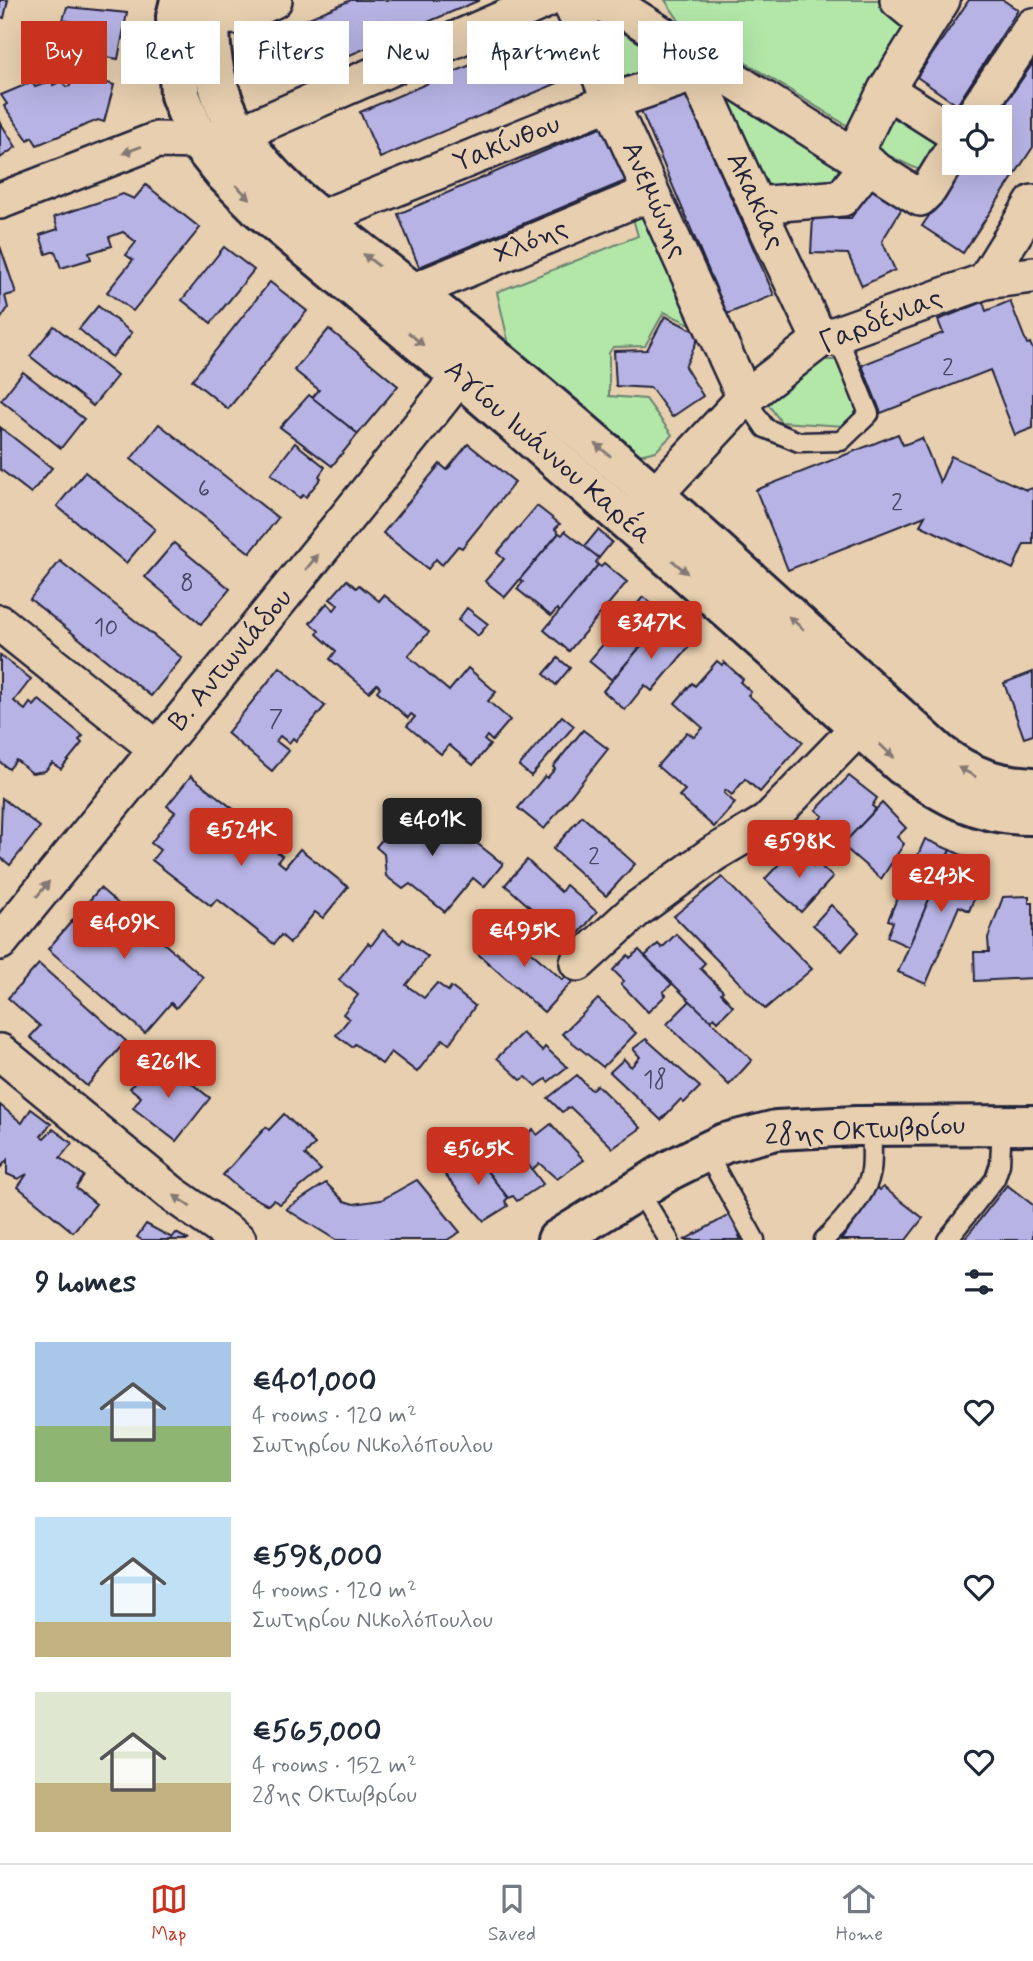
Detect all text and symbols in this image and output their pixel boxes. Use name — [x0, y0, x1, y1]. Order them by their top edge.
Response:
chip: Buy — [21, 21, 107, 84]
chip: Rent — [121, 21, 220, 84]
chip: Filters — [234, 21, 349, 84]
chip: New — [363, 21, 453, 84]
chip: Apartment — [467, 21, 624, 84]
chip: House — [638, 21, 743, 84]
map controls — [942, 105, 1012, 175]
button: locate — [942, 105, 1012, 175]
street label: Υακίνθου — [448, 106, 566, 182]
street label: Ανεμώνης — [612, 136, 696, 264]
one-way arrow — [121, 145, 142, 156]
street label: Ακακίας — [717, 147, 793, 255]
one-way arrow — [234, 184, 251, 200]
street label: Χλόης — [489, 210, 573, 274]
one-way arrow — [362, 253, 380, 267]
street label: Γαρδένιας — [814, 280, 948, 362]
one-way arrow — [407, 332, 425, 347]
street label: Αγίου Ιωάννου Καρέα — [436, 352, 660, 554]
house number: 2 — [942, 353, 954, 384]
one-way arrow — [594, 443, 611, 458]
house number: 6 — [198, 474, 210, 505]
house number: 2 — [891, 488, 903, 519]
one-way arrow — [304, 553, 318, 571]
one-way arrow — [672, 559, 689, 574]
house number: 8 — [180, 568, 194, 599]
street label: Β. Αντωνιάδου — [161, 581, 301, 739]
pin: €347K — [602, 602, 700, 661]
text: €347K — [617, 609, 685, 639]
house number: 10 — [94, 613, 118, 644]
one-way arrow — [788, 615, 805, 631]
house number: 7 — [269, 704, 283, 735]
one-way arrow — [878, 743, 896, 759]
one-way arrow — [957, 766, 977, 778]
pin: €401K — [383, 798, 481, 858]
text: €401K — [399, 806, 465, 836]
pin: €524K — [192, 808, 290, 868]
text: €524K — [206, 816, 276, 846]
pin: €598K — [750, 820, 848, 880]
text: €598K — [763, 828, 835, 858]
house number: 2 — [588, 842, 600, 873]
pin: €243K — [892, 855, 990, 914]
text: €243K — [908, 862, 974, 892]
one-way arrow — [35, 880, 49, 898]
pin: €409K — [75, 902, 173, 961]
text: €409K — [89, 909, 159, 939]
pin: €495K — [475, 909, 573, 969]
text: €495K — [488, 917, 560, 947]
pin: €261K — [119, 1040, 217, 1100]
text: €261K — [136, 1048, 200, 1078]
house number: 18 — [643, 1065, 667, 1096]
street label: 28ης Οκτωβρίου — [764, 1107, 966, 1155]
pin: €565K — [429, 1128, 527, 1187]
text: €565K — [443, 1135, 513, 1165]
one-way arrow — [173, 1194, 191, 1208]
text: 9 homes — [35, 1263, 136, 1302]
icon: filters — [960, 1263, 998, 1301]
text: €401,000 — [252, 1362, 376, 1401]
icon: home — [91, 1370, 175, 1454]
icon: heart — [960, 1393, 998, 1431]
text: 4 rooms · 120 m² — [252, 1401, 417, 1431]
text: Σωτηρίου Νικολόπουλου — [252, 1431, 493, 1461]
text: €598,000 — [252, 1537, 382, 1576]
icon: home — [91, 1545, 175, 1629]
icon: heart — [960, 1568, 998, 1606]
text: 4 rooms · 120 m² — [252, 1576, 417, 1606]
text: Σωτηρίου Νικολόπουλου — [252, 1606, 493, 1636]
text: €565,000 — [252, 1712, 381, 1751]
icon: home — [91, 1720, 175, 1804]
icon: heart — [960, 1743, 998, 1781]
text: 4 rooms · 152 m² — [252, 1751, 417, 1781]
text: 28ης Οκτωβρίου — [252, 1781, 417, 1811]
tab: Map — [150, 1880, 188, 1947]
tab: Saved — [488, 1880, 536, 1947]
tab: Home — [836, 1880, 883, 1947]

